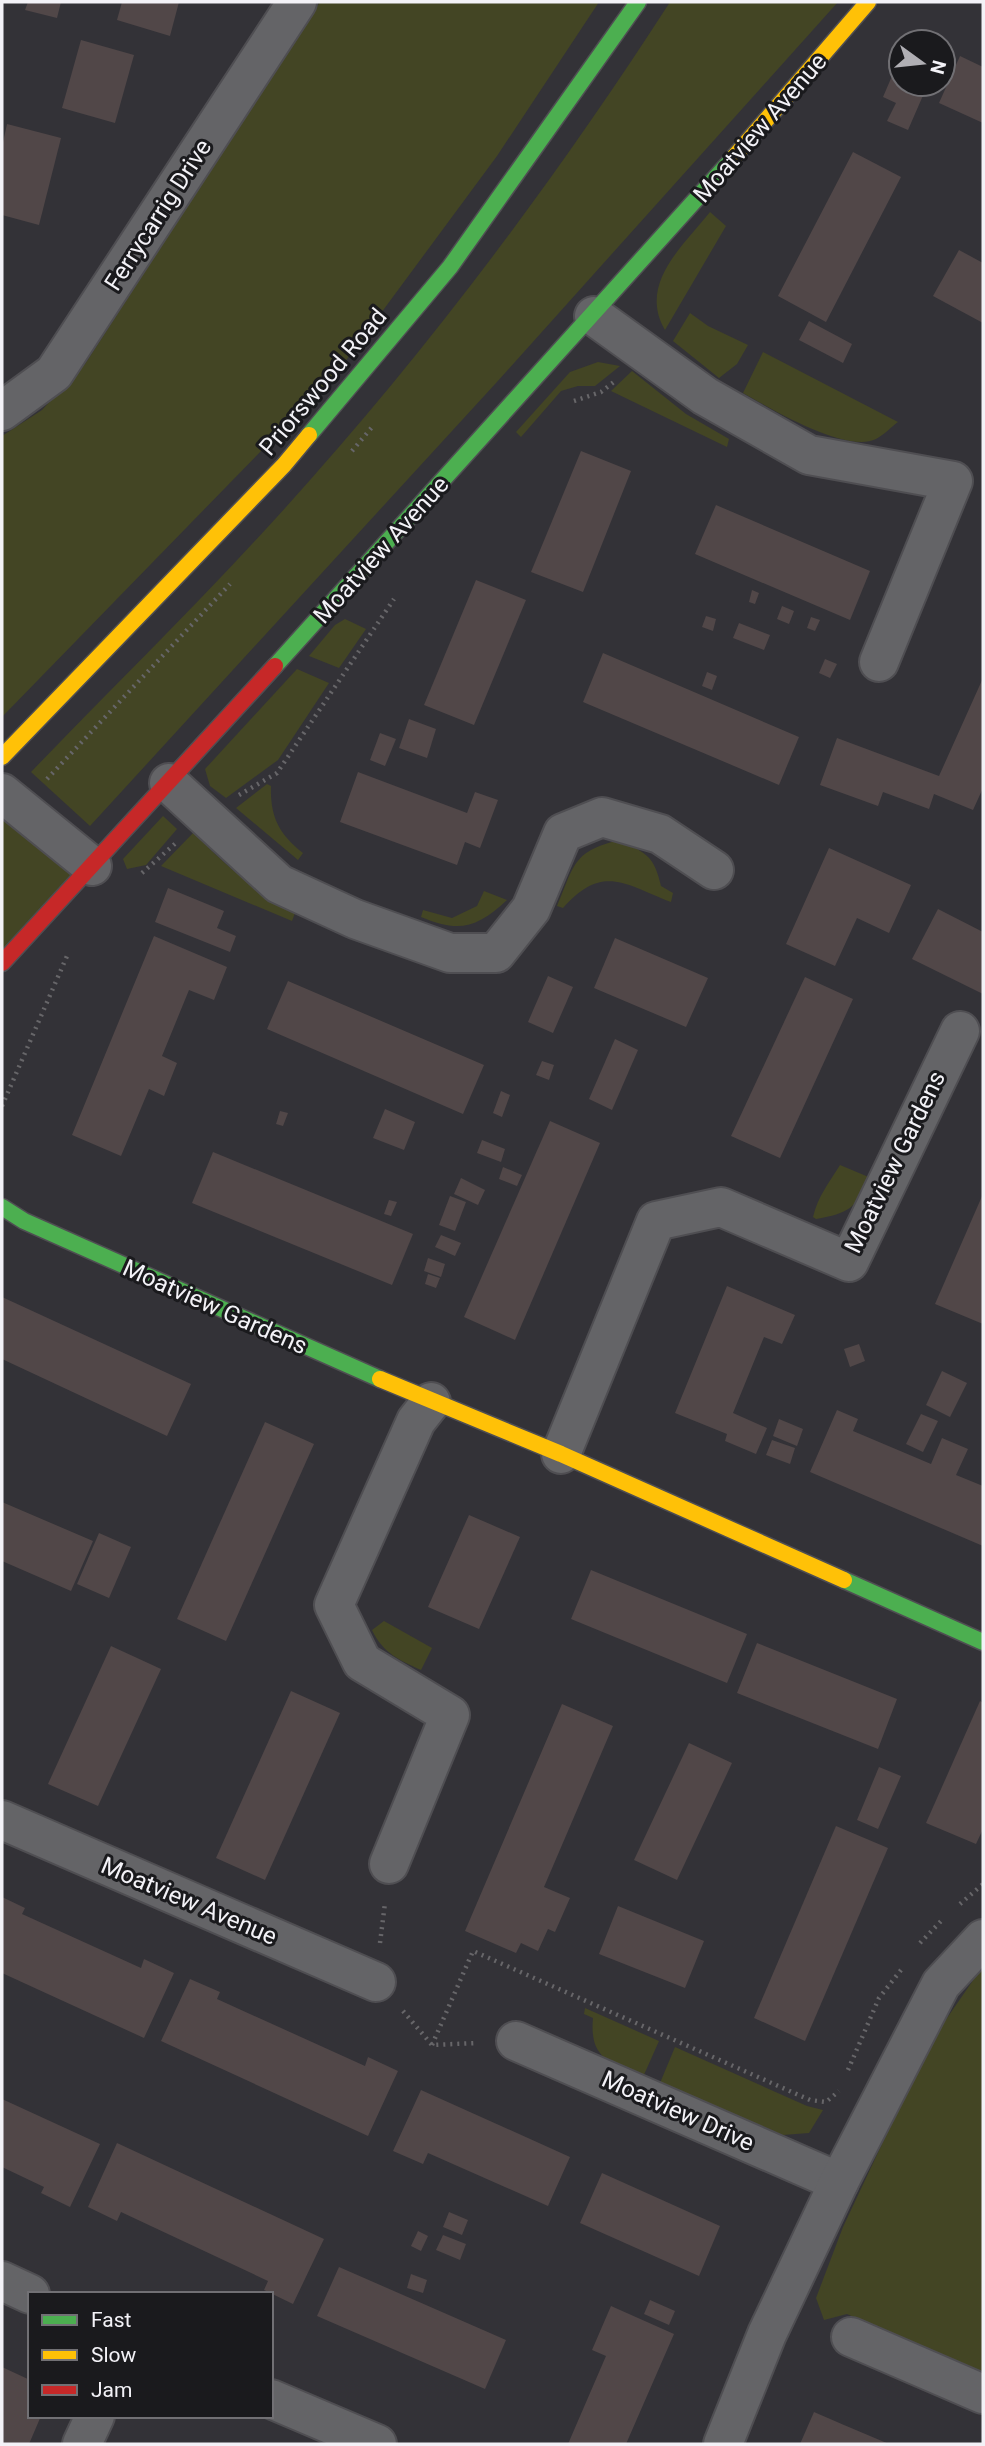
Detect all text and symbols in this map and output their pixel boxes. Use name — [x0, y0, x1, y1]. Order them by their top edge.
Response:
north arrow — [887, 28, 957, 98]
street label: Moatview Avenue — [688, 48, 832, 208]
text: N — [925, 58, 951, 77]
street label: Ferrycarrig Drive — [99, 134, 217, 296]
street label: Priorswood Road — [253, 303, 393, 461]
street label: Moatview Avenue — [308, 471, 454, 629]
street label: Moatview Gardens — [839, 1066, 951, 1258]
street label: Moatview Gardens — [118, 1254, 312, 1360]
street label: Moatview Avenue — [97, 1851, 281, 1951]
street label: Moatview Drive — [598, 2065, 758, 2157]
legend — [28, 2292, 273, 2418]
text: Fast — [91, 2308, 132, 2332]
text: Slow — [91, 2343, 137, 2367]
text: Jam — [91, 2378, 132, 2402]

